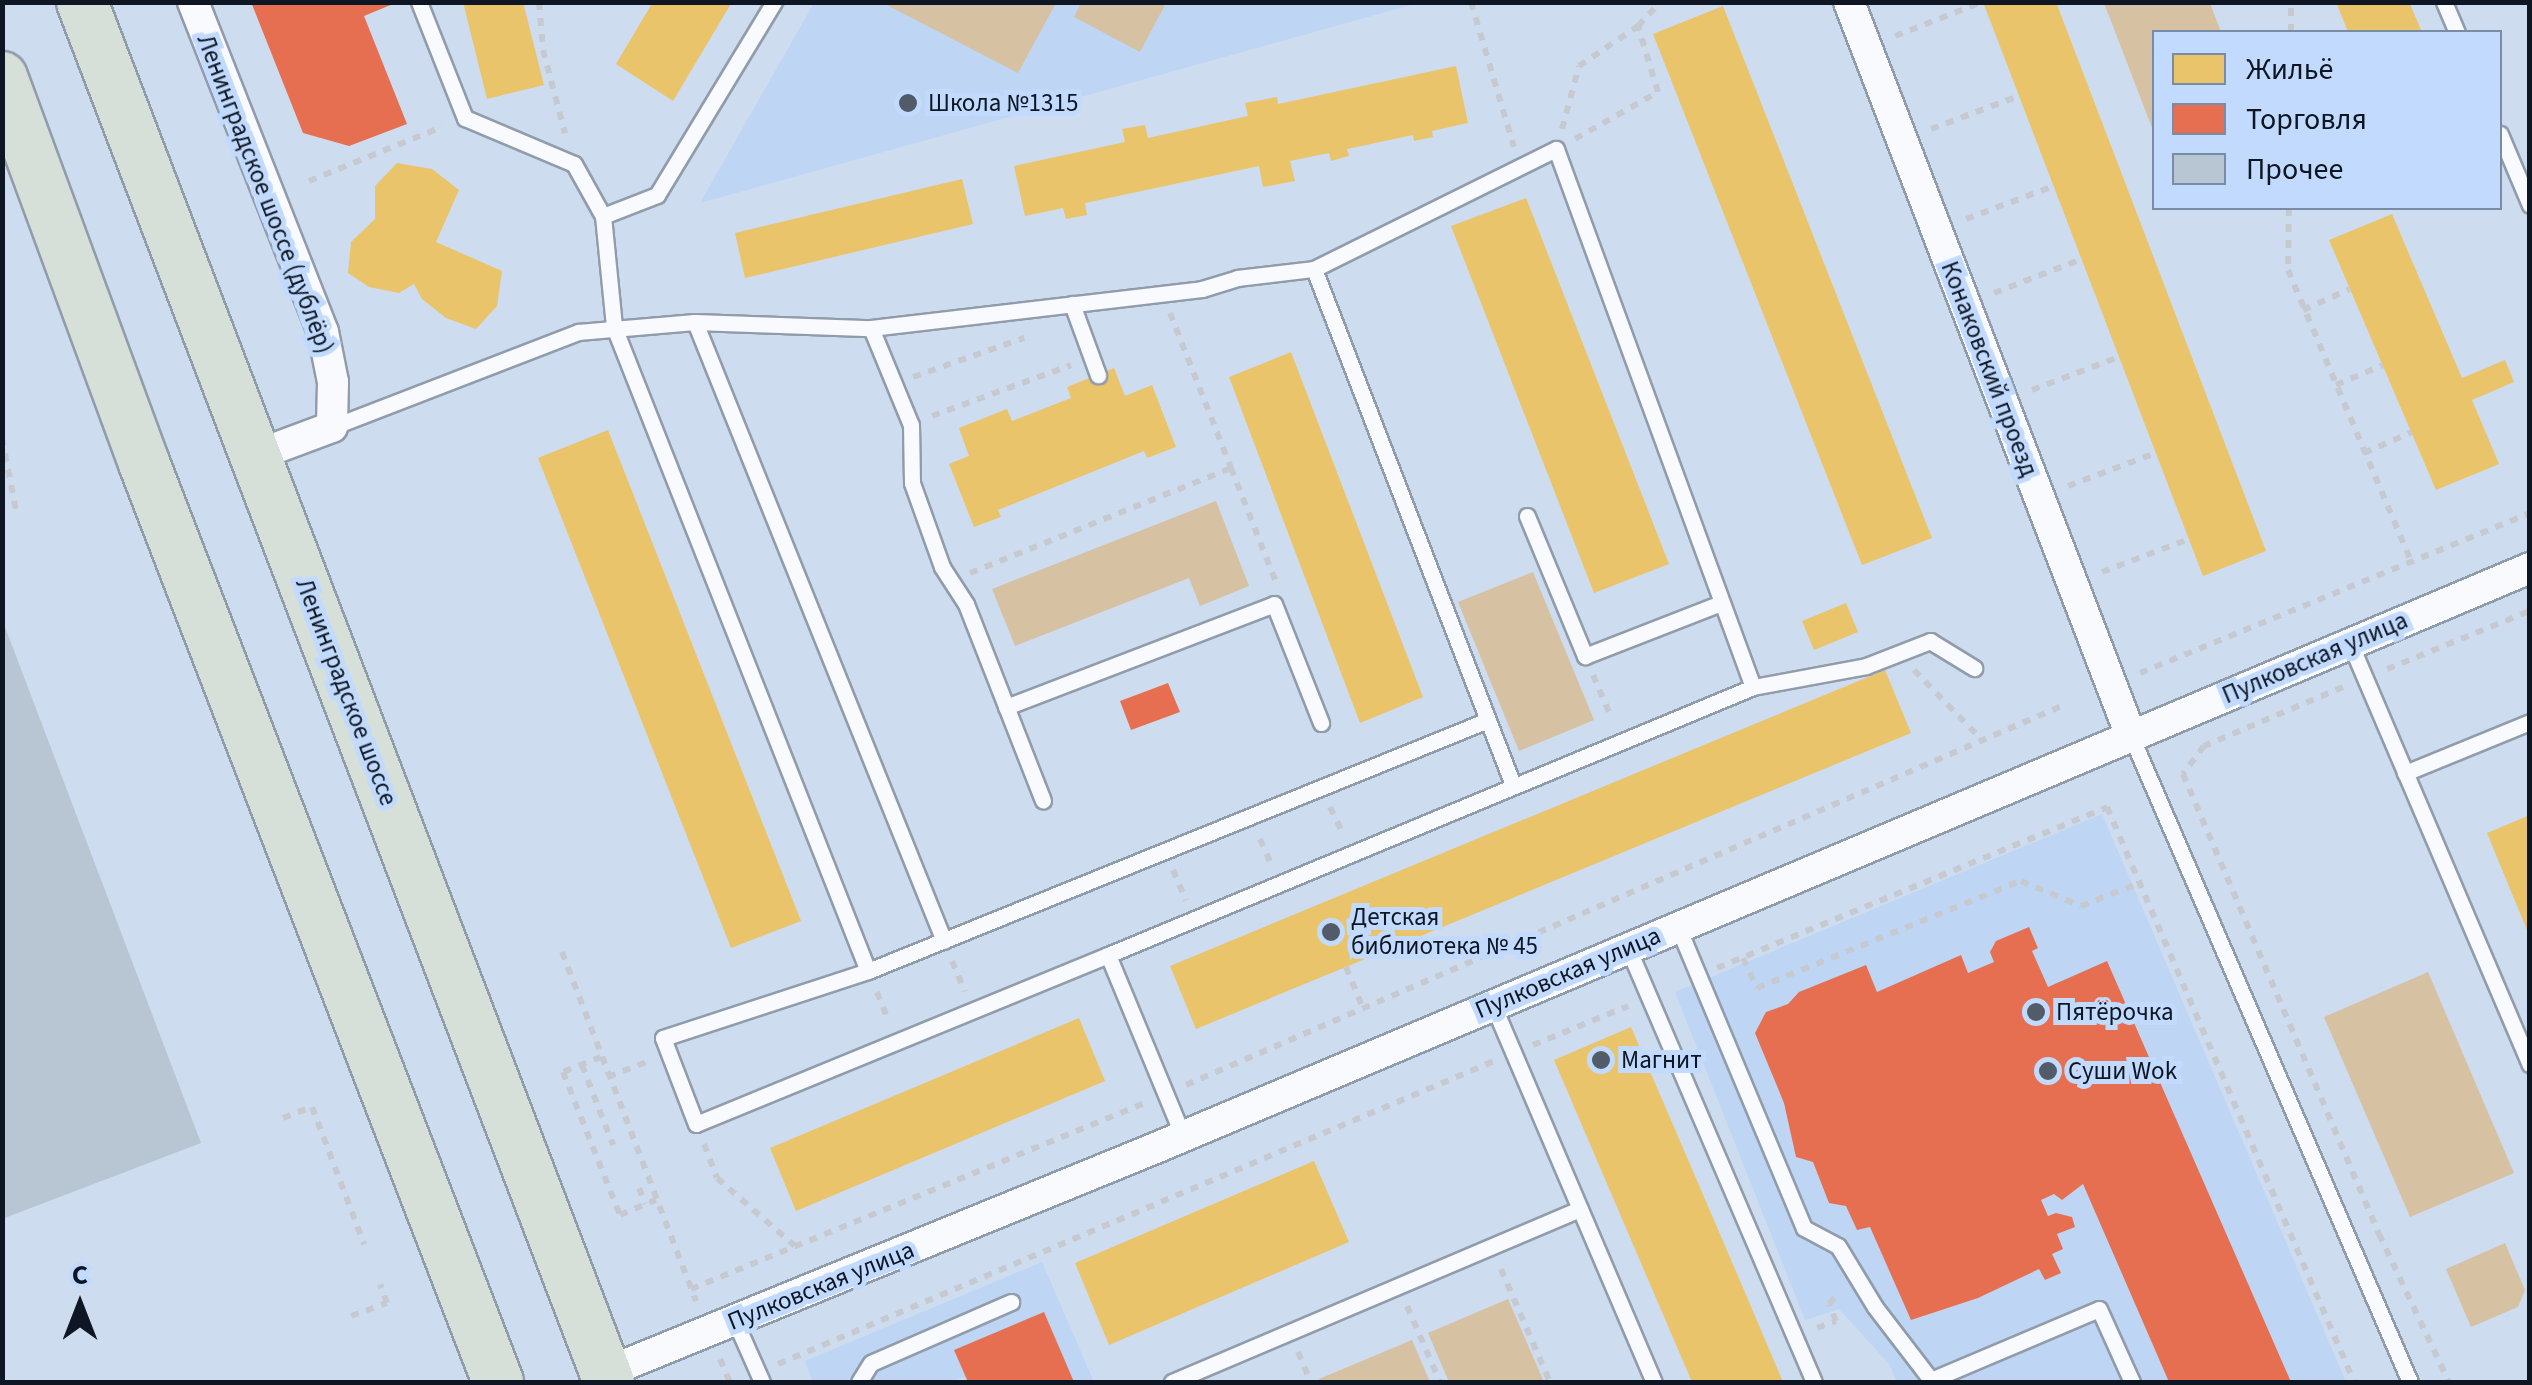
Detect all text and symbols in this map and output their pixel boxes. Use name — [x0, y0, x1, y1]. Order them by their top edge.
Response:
street label: Ленинградское шоссе (дублёр) — [190, 30, 340, 358]
legend — [2152, 30, 2502, 210]
text: Жильё — [2246, 48, 2333, 91]
place label: Школа №1315 — [928, 88, 1078, 118]
marker: Школа №1315 — [897, 92, 919, 114]
text: Торговля — [2246, 98, 2367, 141]
text: Прочее — [2246, 148, 2343, 191]
street label: Конаковский проезд — [1934, 257, 2044, 481]
street label: Ленинградское шоссе — [289, 574, 403, 810]
street label: Пулковская улица — [2218, 605, 2412, 711]
place label: Детская библиотека № 45 — [1351, 903, 1538, 962]
street label: Пулковская улица — [1471, 920, 1665, 1026]
marker: Детская библиотека № 45 — [1320, 921, 1342, 943]
place label: Пятёрочка — [2056, 997, 2174, 1027]
marker: Пятёрочка — [2025, 1001, 2047, 1023]
place label: Магнит — [1621, 1045, 1702, 1075]
marker: Магнит — [1590, 1049, 1612, 1071]
place label: Суши Wok — [2068, 1056, 2177, 1086]
marker: Суши Wok — [2037, 1060, 2059, 1082]
street label: Пулковская улица — [723, 1235, 919, 1337]
north arrow — [30, 1255, 130, 1355]
text: С — [72, 1255, 88, 1295]

